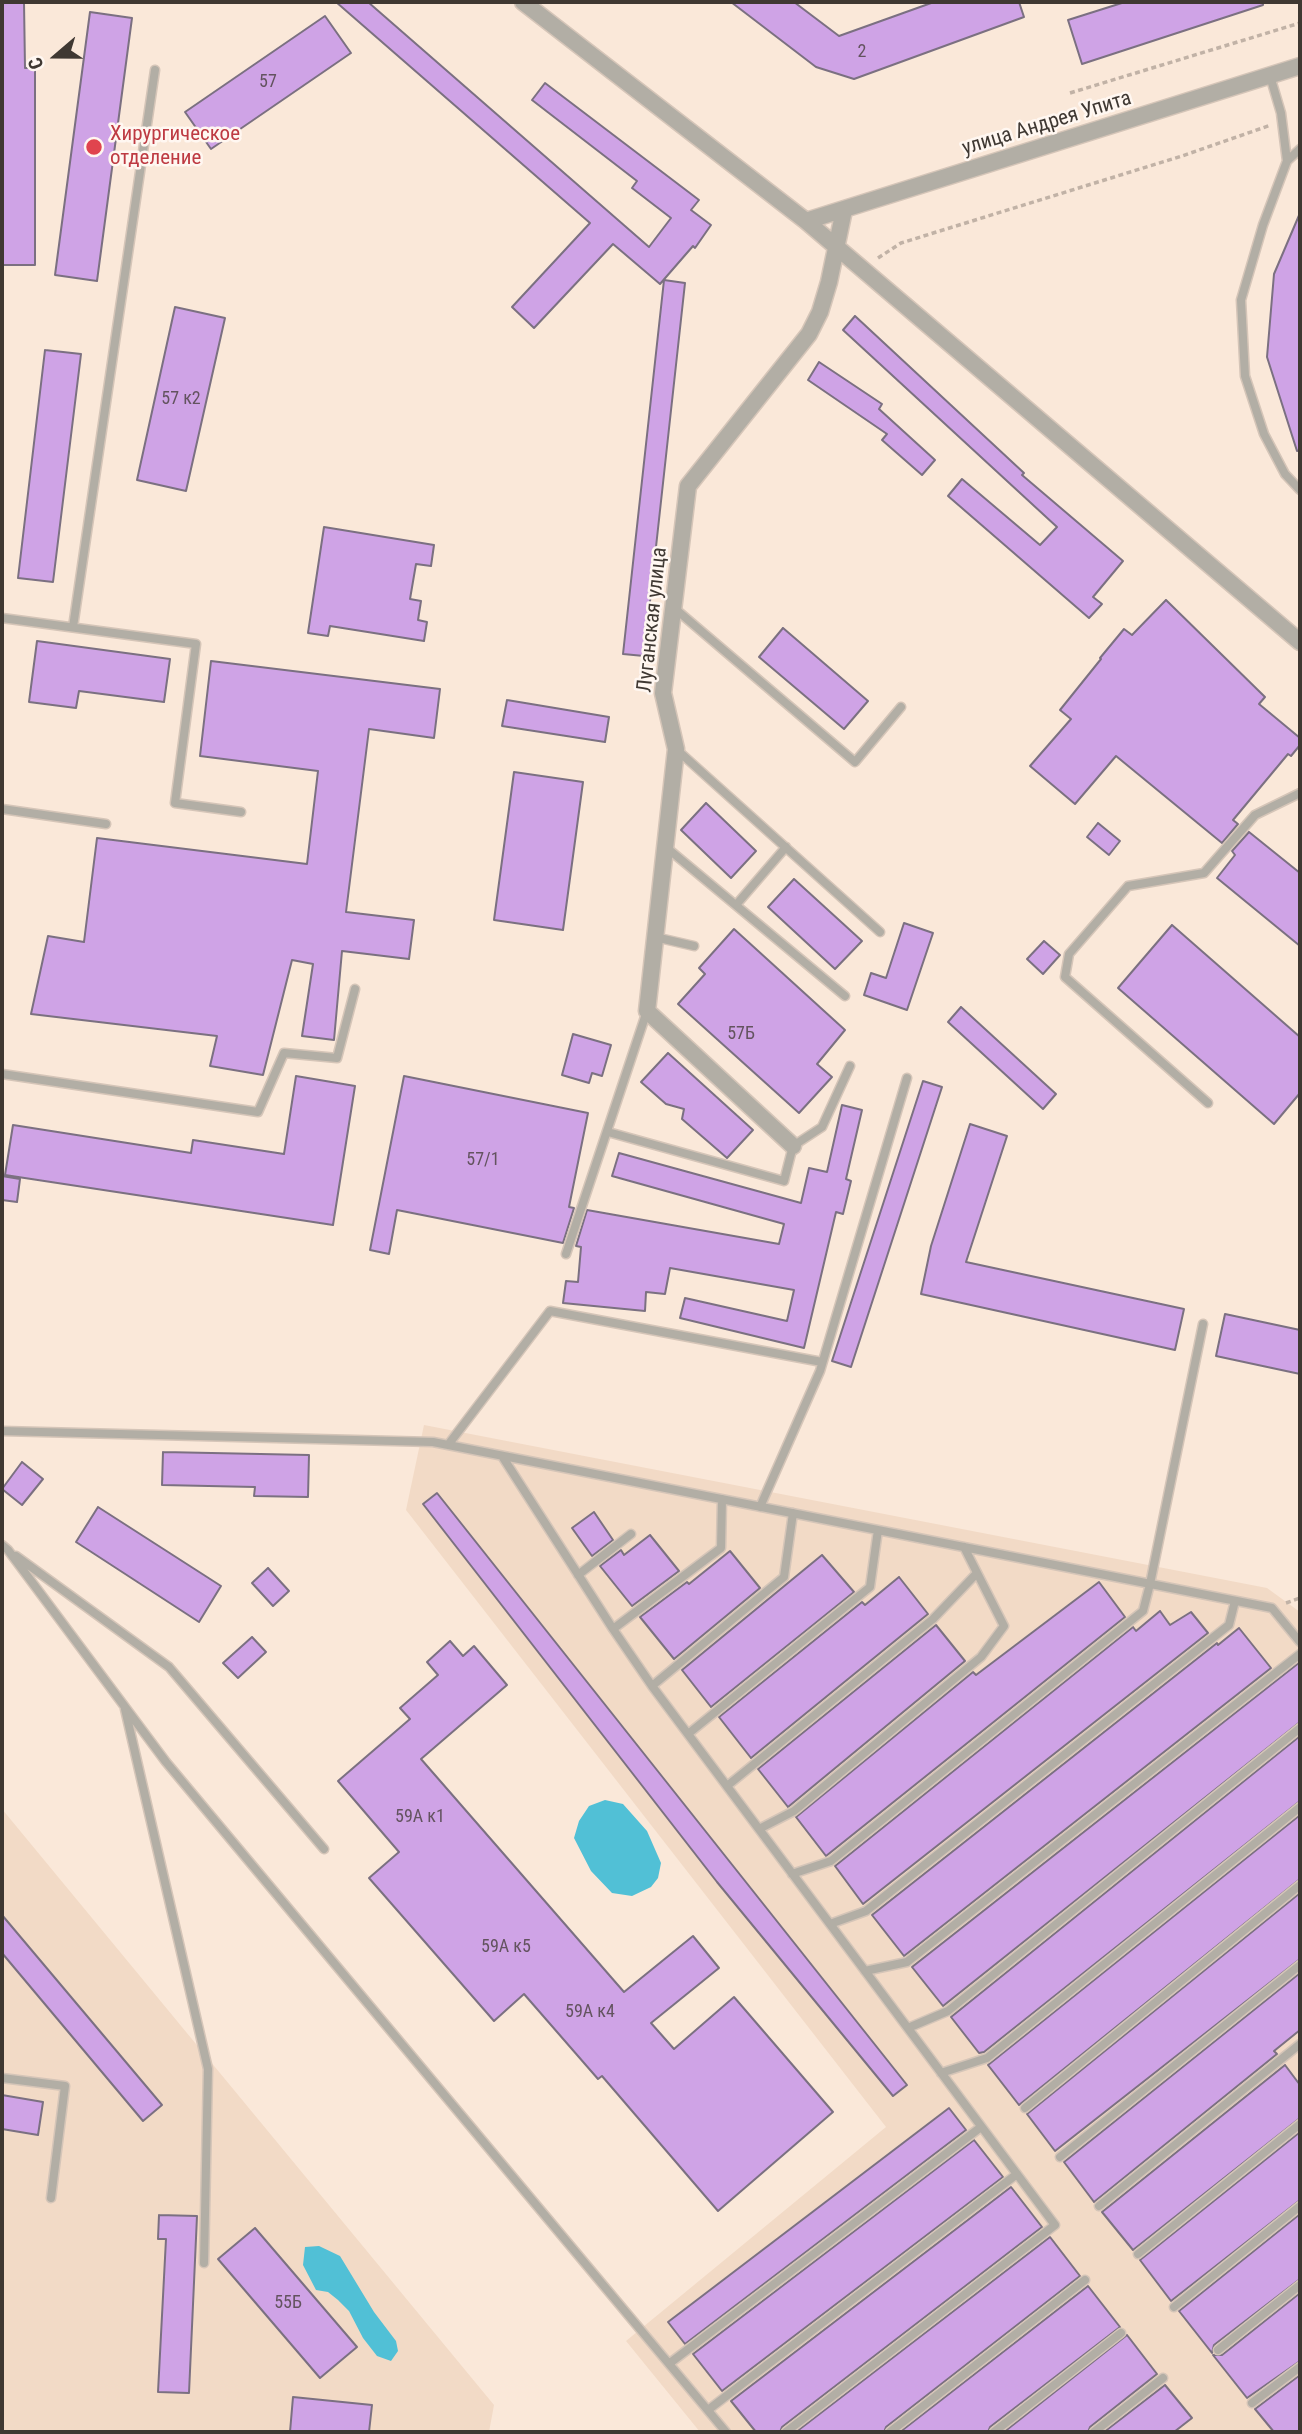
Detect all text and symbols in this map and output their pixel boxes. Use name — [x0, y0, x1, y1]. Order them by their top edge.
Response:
north arrow — [21, 21, 91, 91]
house number: 2 — [858, 41, 866, 63]
text: С — [23, 54, 48, 72]
house number: 57 — [259, 71, 277, 93]
street label: улица Андрея Упита — [959, 86, 1135, 162]
place label: Хирургическое отделение — [110, 122, 240, 172]
marker: Хирургическое отделение — [84, 137, 104, 157]
house number: 57 к2 — [161, 388, 201, 410]
street label: Луганская улица — [633, 546, 673, 694]
house number: 57Б — [727, 1023, 755, 1045]
house number: 57/1 — [466, 1149, 500, 1171]
house number: 59А к1 — [395, 1806, 445, 1828]
house number: 59А к5 — [481, 1936, 531, 1958]
house number: 59А к4 — [565, 2001, 615, 2023]
house number: 55Б — [274, 2292, 302, 2314]

